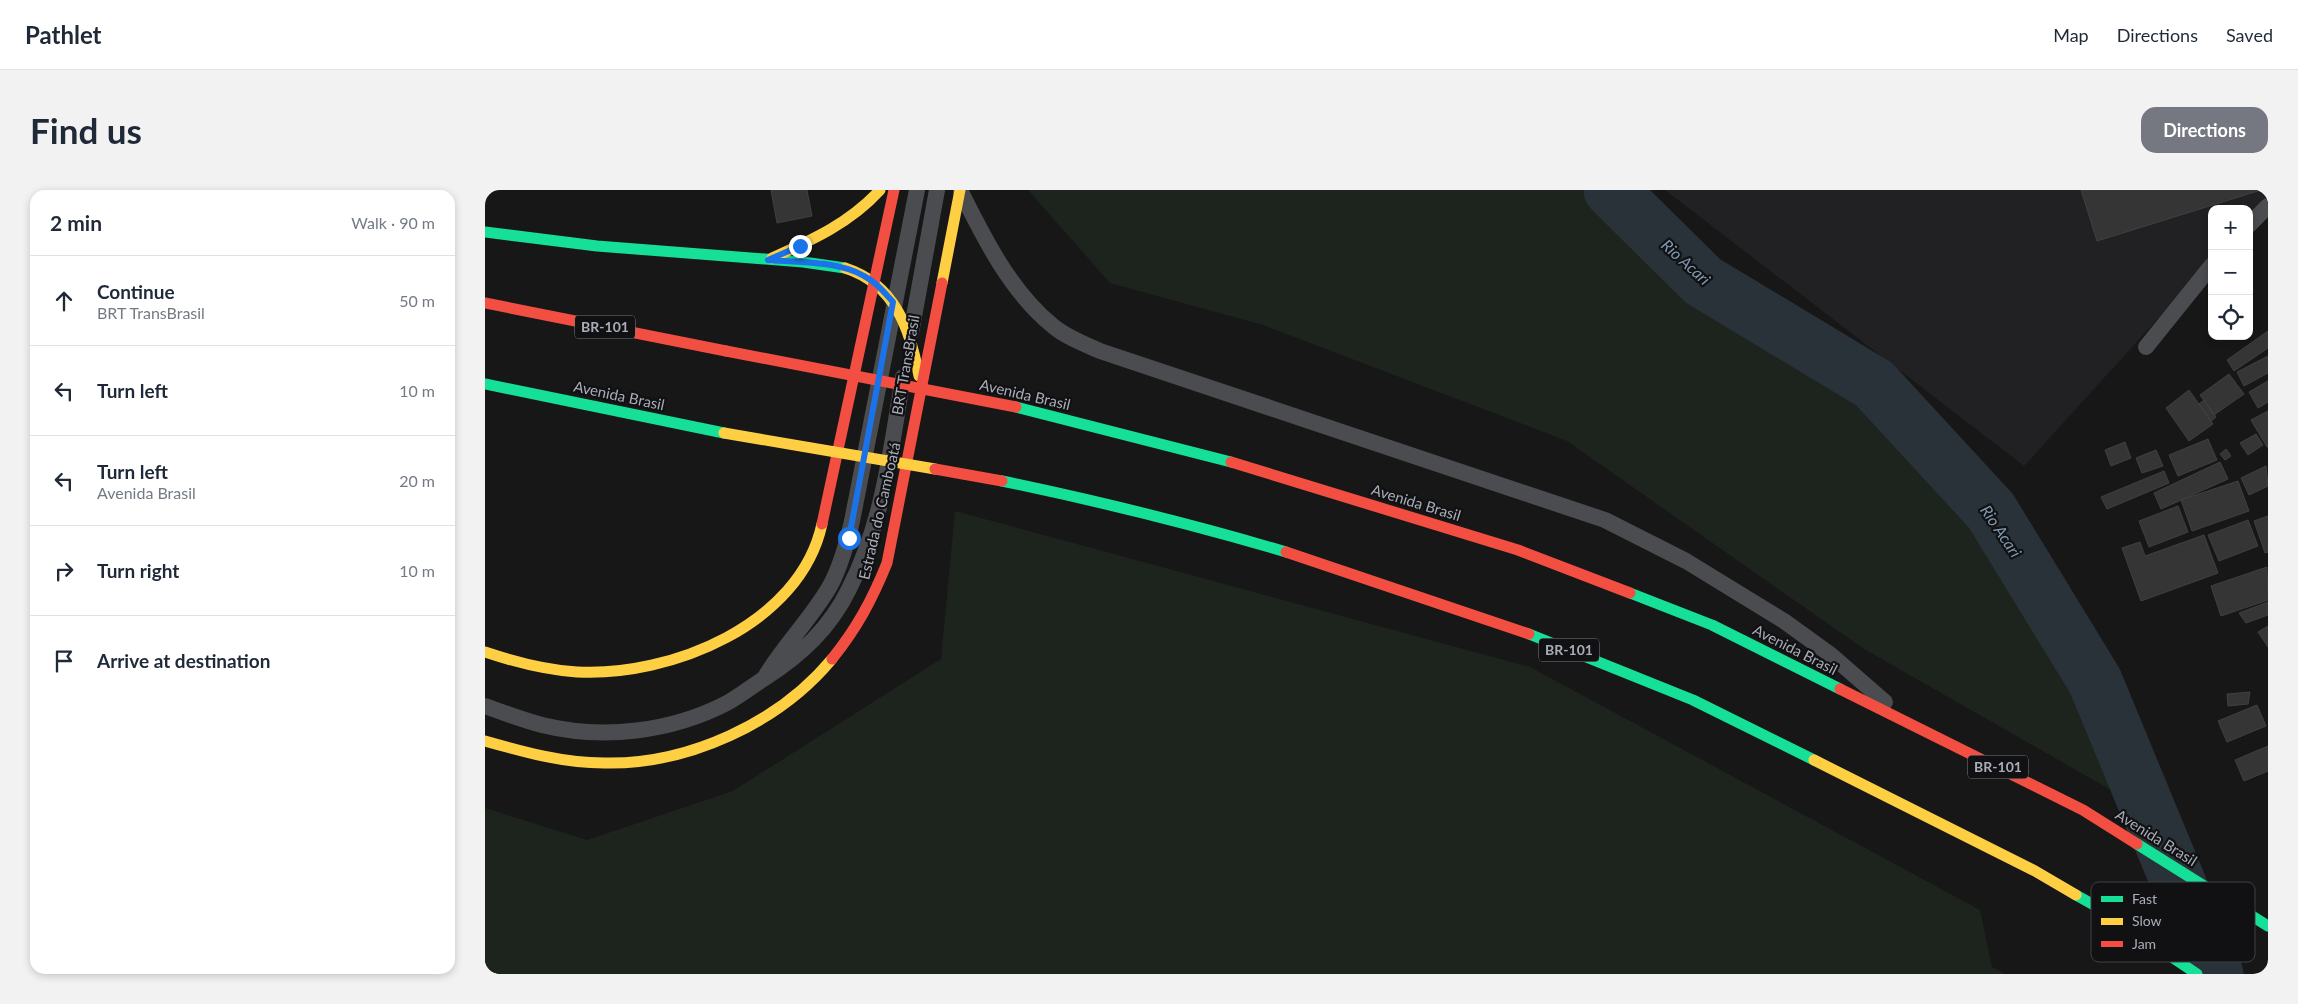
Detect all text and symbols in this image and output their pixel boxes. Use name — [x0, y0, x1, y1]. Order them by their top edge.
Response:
text: Pathlet — [25, 20, 102, 49]
text: Map — [2053, 24, 2089, 46]
text: Directions — [2117, 24, 2198, 46]
text: Saved — [2226, 24, 2273, 46]
button: Directions — [2141, 107, 2268, 153]
text: Find us — [30, 109, 142, 151]
map controls — [2208, 205, 2253, 340]
button: + — [2208, 205, 2253, 250]
text: 2 min — [50, 210, 102, 235]
text: Walk · 90 m — [351, 213, 435, 232]
route end — [789, 235, 812, 258]
water label: Rio Acari — [1658, 235, 1715, 289]
button: − — [2208, 250, 2253, 295]
text: Continue — [97, 280, 175, 303]
icon: ahead — [50, 287, 78, 315]
text: 50 m — [399, 291, 435, 310]
button: locate — [2208, 295, 2253, 340]
text: BRT TransBrasil — [97, 303, 205, 322]
street label: BRT TransBrasil — [887, 313, 923, 416]
road number: BR-101 — [575, 315, 635, 338]
street label: Avenida Brasil — [978, 375, 1072, 413]
icon: left — [50, 377, 78, 405]
street label: Avenida Brasil — [572, 377, 666, 413]
text: Turn left — [97, 379, 168, 402]
text: 10 m — [399, 381, 435, 400]
street label: Estrada do Camboatá — [854, 440, 904, 581]
text: Turn left — [97, 460, 168, 483]
icon: left — [50, 467, 78, 495]
text: 20 m — [399, 471, 435, 490]
street label: Avenida Brasil — [1369, 480, 1463, 524]
text: Avenida Brasil — [97, 483, 196, 502]
water label: Rio Acari — [1977, 501, 2026, 561]
route start — [838, 527, 861, 550]
icon: right — [50, 557, 78, 585]
text: Turn right — [97, 559, 179, 582]
text: 10 m — [399, 561, 435, 580]
street label: Avenida Brasil — [1750, 620, 1841, 678]
road number: BR-101 — [1539, 638, 1599, 662]
icon: arrive — [50, 647, 78, 675]
text: Arrive at destination — [97, 649, 270, 672]
road number: BR-101 — [1968, 756, 2028, 778]
street label: Avenida Brasil — [2112, 805, 2201, 869]
legend — [2091, 882, 2255, 962]
text: Fast — [2132, 890, 2157, 907]
text: Slow — [2132, 912, 2162, 929]
text: Jam — [2132, 935, 2156, 952]

